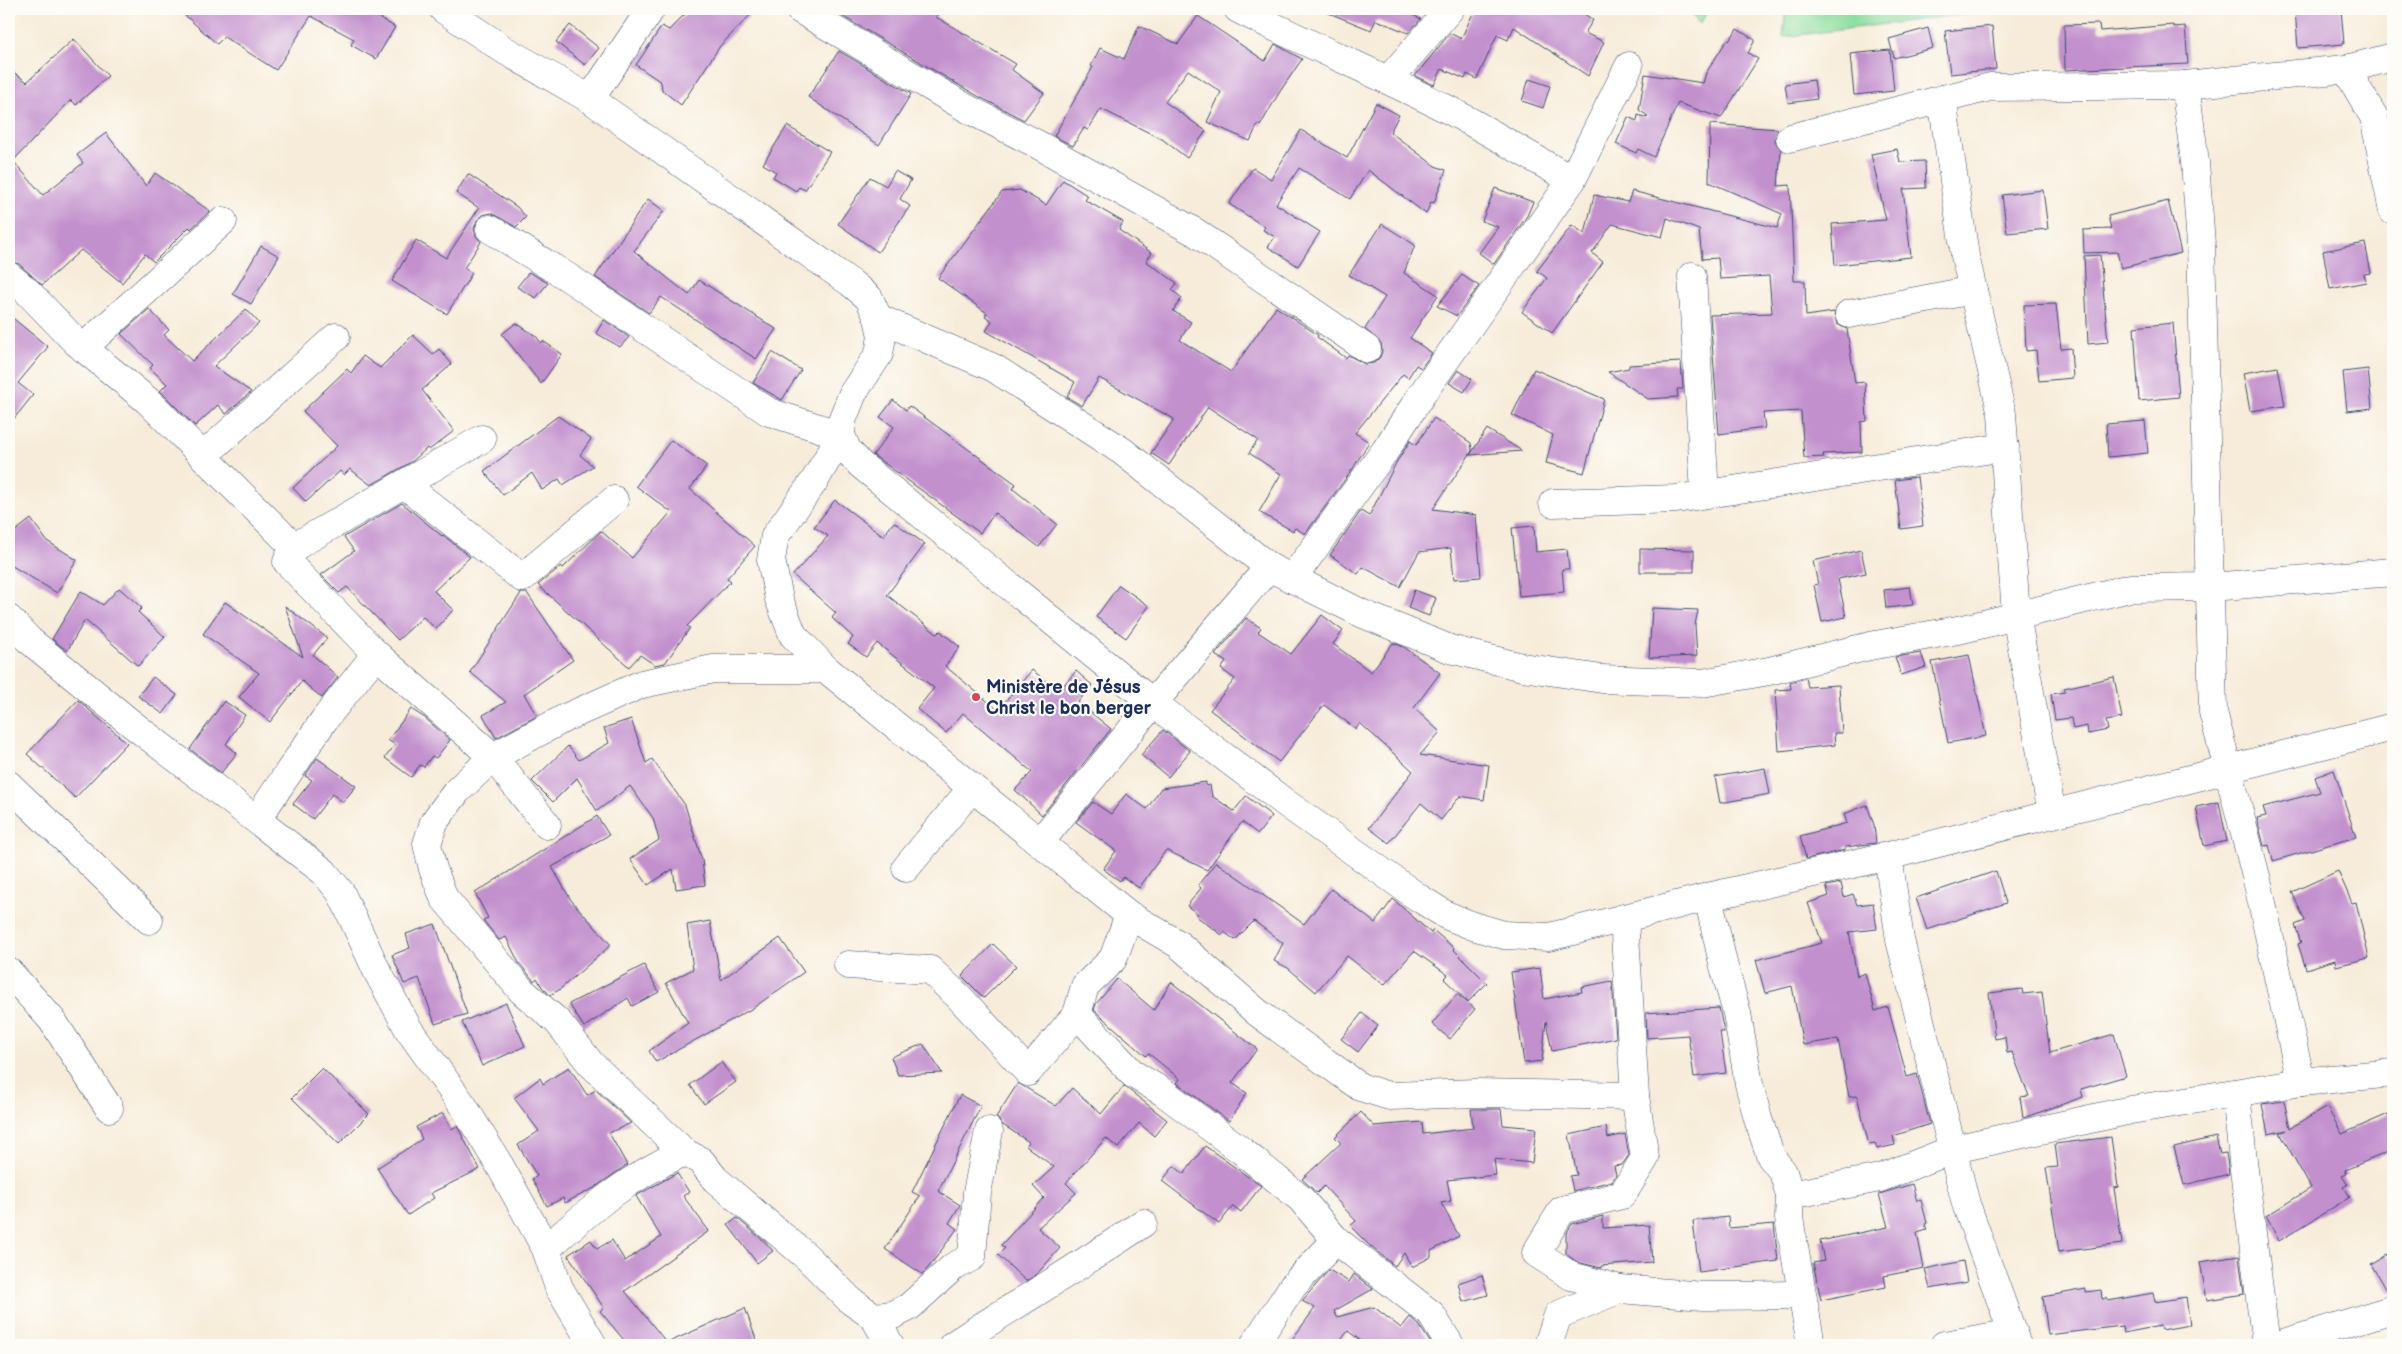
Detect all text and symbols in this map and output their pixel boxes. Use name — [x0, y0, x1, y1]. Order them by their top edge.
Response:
place label: Ministère de Jésus Christ le bon berger — [986, 677, 1152, 719]
marker: Ministère de Jésus Christ le bon berger — [970, 691, 982, 703]

